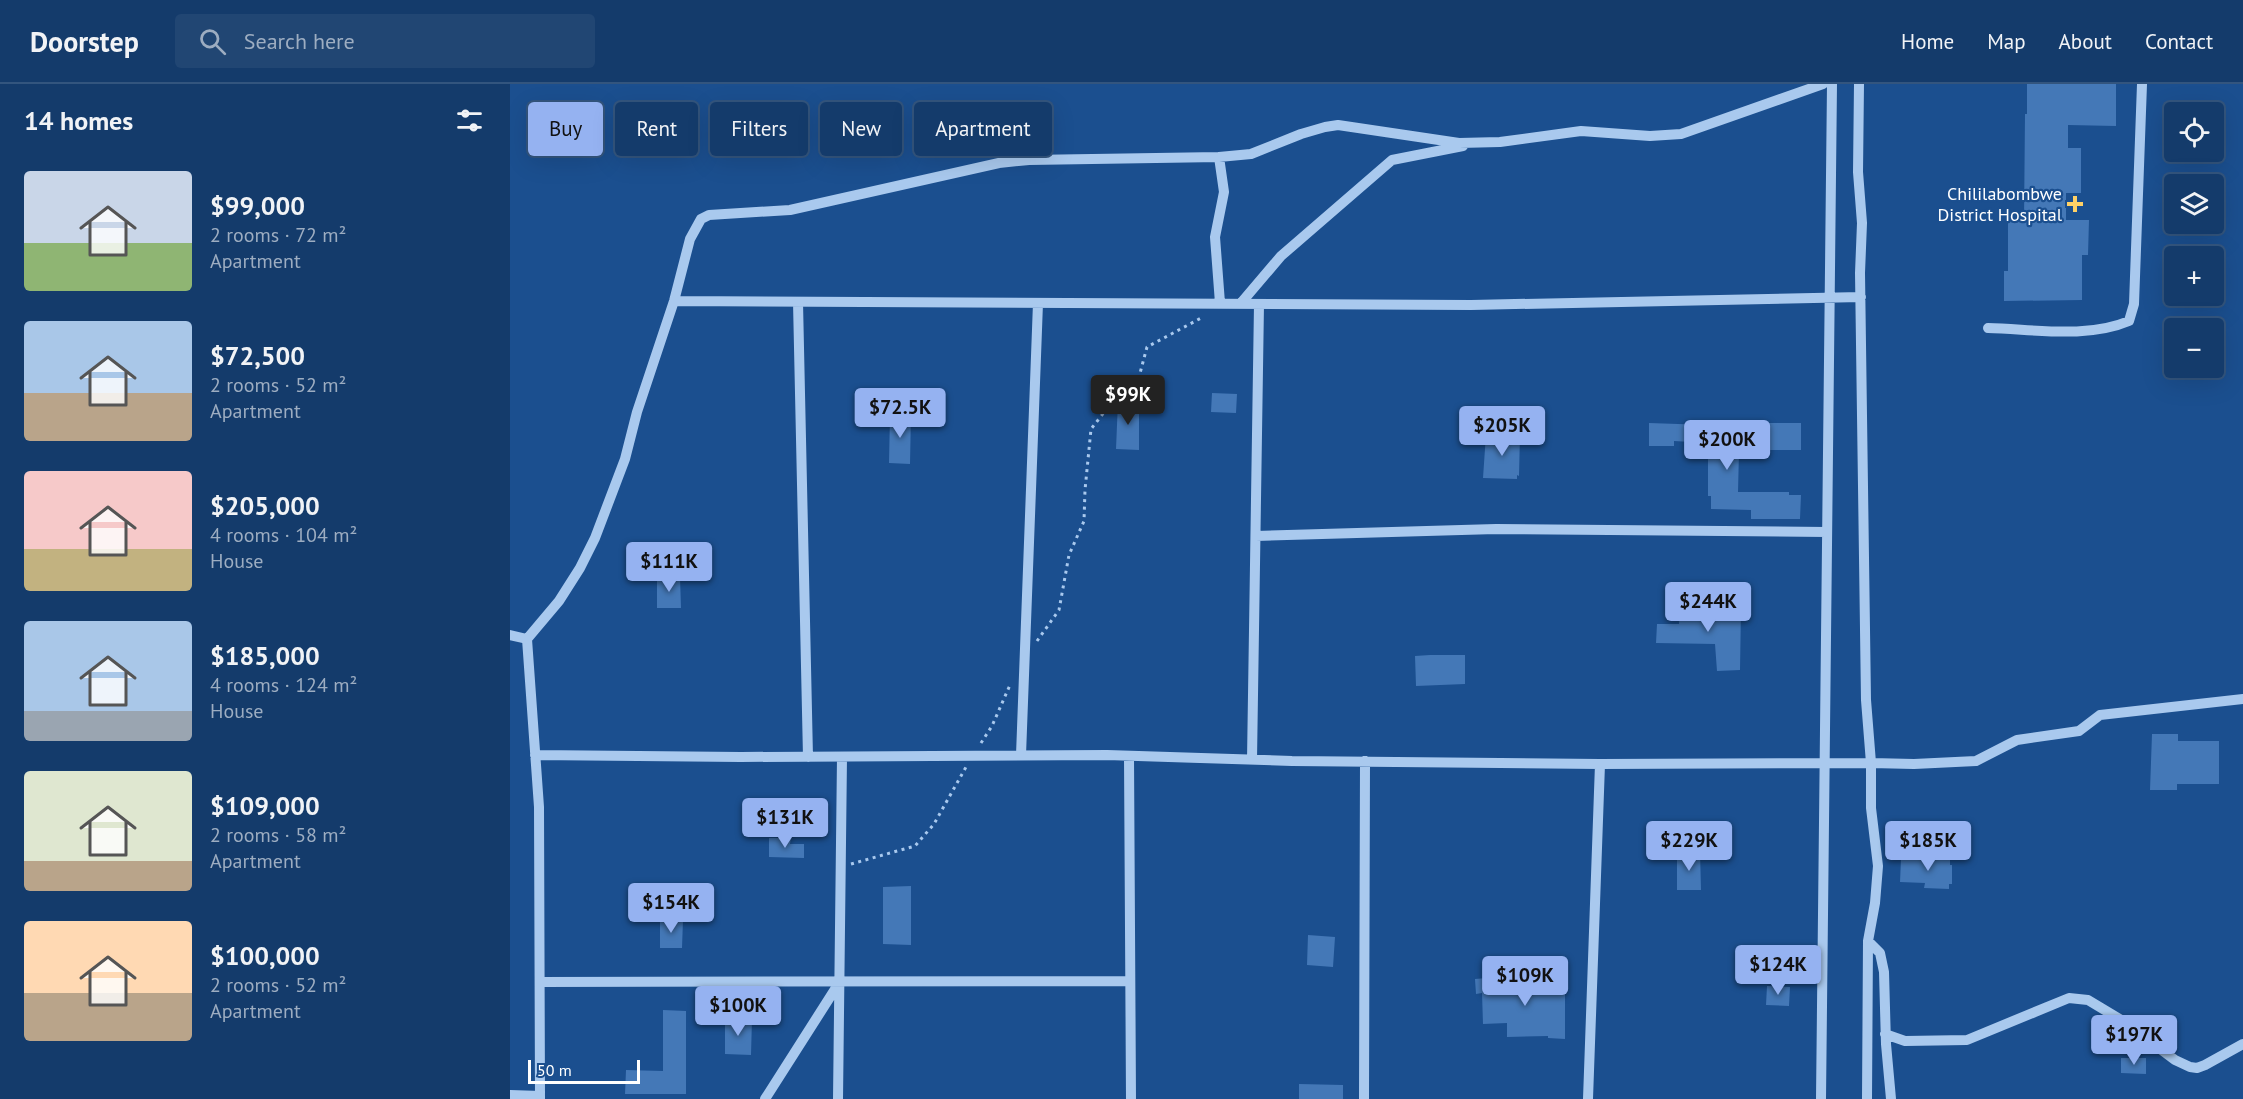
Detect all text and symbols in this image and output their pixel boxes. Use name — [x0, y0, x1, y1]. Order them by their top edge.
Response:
search box — [175, 14, 595, 68]
text: Doorstep — [30, 23, 139, 60]
icon: search — [196, 25, 229, 58]
text: Search here — [244, 27, 355, 55]
text: Home — [1901, 28, 1954, 55]
text: Map — [1987, 28, 2026, 55]
text: About — [2059, 28, 2112, 55]
text: Contact — [2145, 28, 2213, 55]
chip: Buy — [528, 102, 603, 156]
chip: Rent — [615, 102, 698, 156]
chip: Filters — [710, 102, 808, 156]
chip: New — [820, 102, 902, 156]
chip: Apartment — [914, 102, 1052, 156]
map controls — [2164, 102, 2224, 378]
button: locate — [2164, 102, 2224, 162]
text: 14 homes — [24, 104, 133, 137]
icon: filters — [453, 104, 486, 137]
button: layers — [2164, 174, 2224, 234]
place label: Chililabombwe District Hospital — [1938, 182, 2063, 226]
text: $99,000 — [210, 189, 305, 222]
icon: home — [72, 195, 144, 267]
marker: Chililabombwe District Hospital — [2066, 195, 2084, 213]
text: 2 rooms · 72 m² — [210, 222, 346, 248]
button: + — [2164, 246, 2224, 306]
text: Apartment — [210, 248, 301, 274]
button: − — [2164, 318, 2224, 378]
text: $72,500 — [210, 339, 305, 372]
icon: home — [72, 345, 144, 417]
text: 2 rooms · 52 m² — [210, 372, 346, 398]
pin: $99K — [1092, 375, 1164, 426]
text: $99K — [1105, 381, 1151, 407]
pin: $72.5K — [851, 388, 949, 439]
text: $72.5K — [869, 394, 931, 420]
text: Apartment — [210, 398, 301, 424]
pin: $205K — [1460, 406, 1544, 457]
text: $205K — [1473, 412, 1531, 438]
pin: $200K — [1685, 420, 1769, 471]
text: $200K — [1698, 426, 1756, 452]
text: $205,000 — [210, 489, 320, 522]
icon: home — [72, 495, 144, 567]
text: 4 rooms · 104 m² — [210, 522, 357, 548]
pin: $111K — [627, 542, 711, 593]
text: House — [210, 548, 264, 574]
text: $111K — [640, 548, 698, 574]
pin: $244K — [1666, 582, 1750, 633]
text: $244K — [1679, 588, 1737, 614]
text: $185,000 — [210, 639, 320, 672]
icon: home — [72, 645, 144, 717]
text: 4 rooms · 124 m² — [210, 672, 357, 698]
text: House — [210, 698, 264, 724]
text: $109,000 — [210, 789, 320, 822]
icon: home — [72, 795, 144, 867]
pin: $131K — [743, 798, 827, 849]
text: $131K — [756, 804, 814, 830]
pin: $229K — [1647, 821, 1731, 872]
pin: $185K — [1886, 821, 1970, 872]
text: 2 rooms · 58 m² — [210, 822, 346, 848]
text: $229K — [1660, 827, 1718, 853]
text: $185K — [1899, 827, 1957, 853]
text: Apartment — [210, 848, 301, 874]
pin: $154K — [629, 883, 713, 934]
text: $154K — [642, 889, 700, 915]
text: $100,000 — [210, 939, 320, 972]
icon: home — [72, 945, 144, 1017]
pin: $124K — [1736, 945, 1820, 996]
text: $124K — [1749, 951, 1807, 977]
pin: $109K — [1483, 956, 1567, 1007]
text: $109K — [1496, 962, 1554, 988]
text: 2 rooms · 52 m² — [210, 972, 346, 998]
pin: $100K — [696, 986, 780, 1037]
text: $100K — [709, 992, 767, 1018]
text: Apartment — [210, 998, 301, 1024]
pin: $197K — [2092, 1015, 2176, 1066]
text: $197K — [2105, 1021, 2163, 1047]
scale bar — [528, 1057, 640, 1084]
text: 50 m — [537, 1060, 572, 1080]

